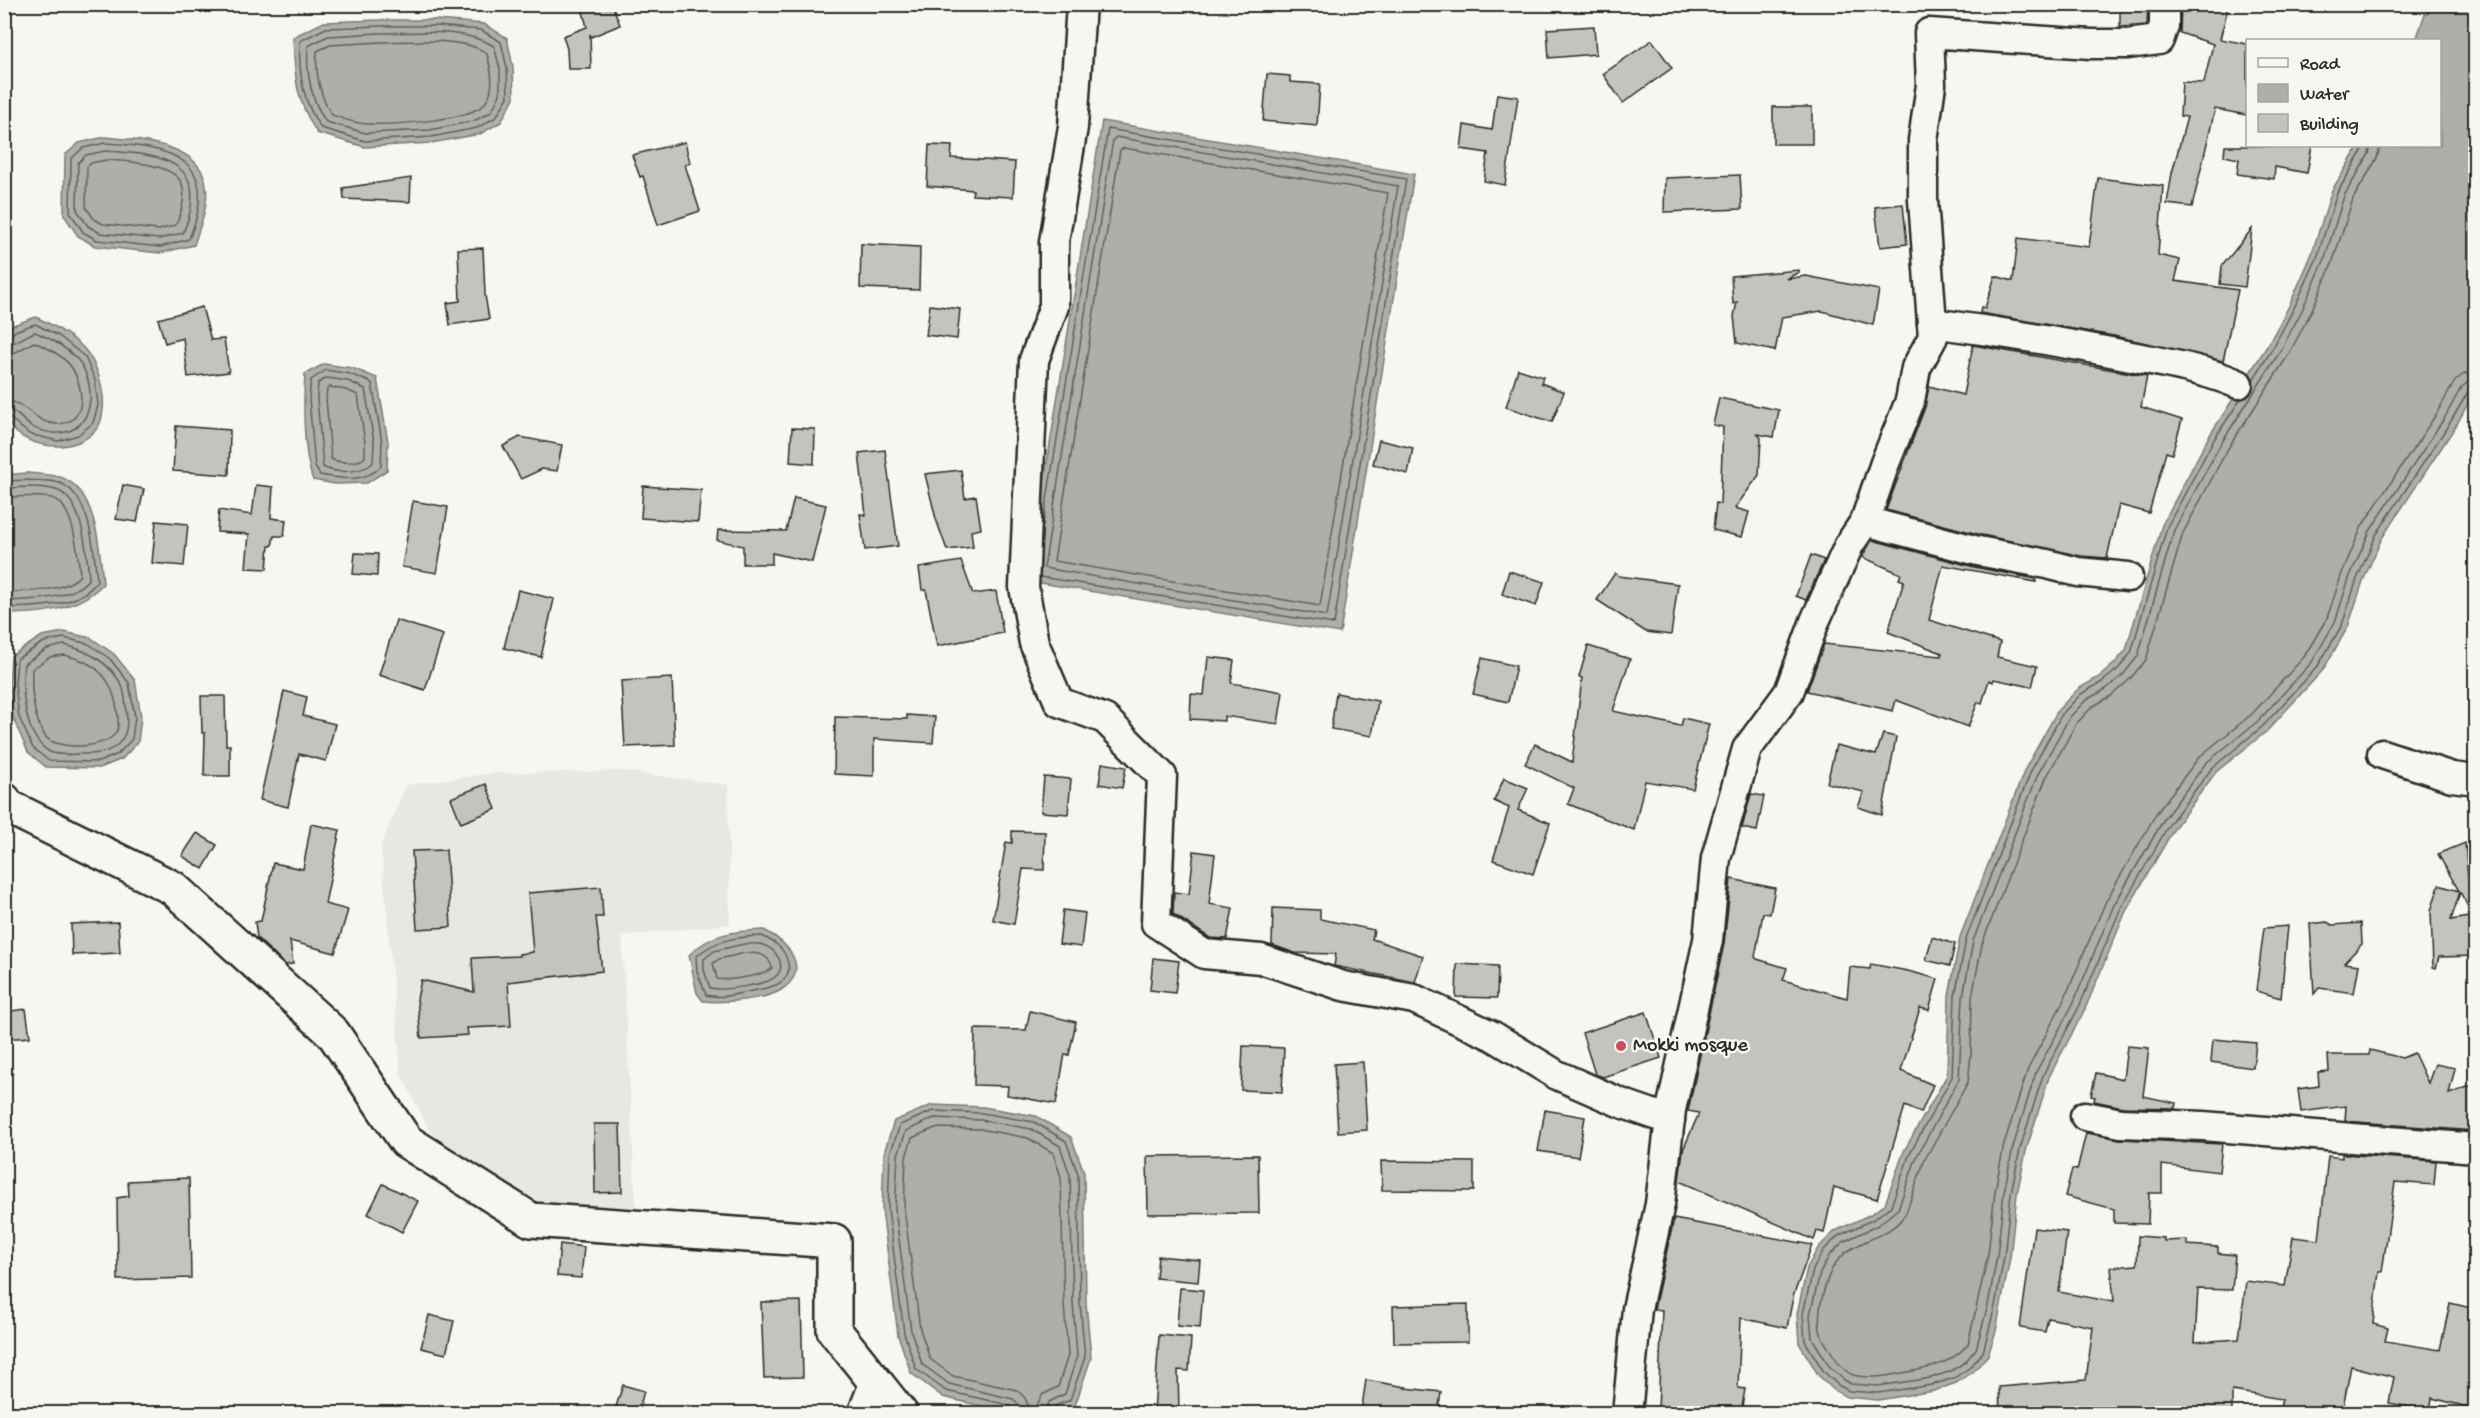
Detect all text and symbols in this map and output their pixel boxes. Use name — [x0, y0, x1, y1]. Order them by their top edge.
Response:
legend — [2246, 39, 2441, 147]
text: Road — [2300, 55, 2341, 76]
text: Water — [2300, 85, 2350, 106]
text: Building — [2299, 115, 2359, 136]
place label: Mokki mosque — [1633, 1035, 1748, 1058]
marker: Mokki mosque — [1614, 1039, 1628, 1053]

